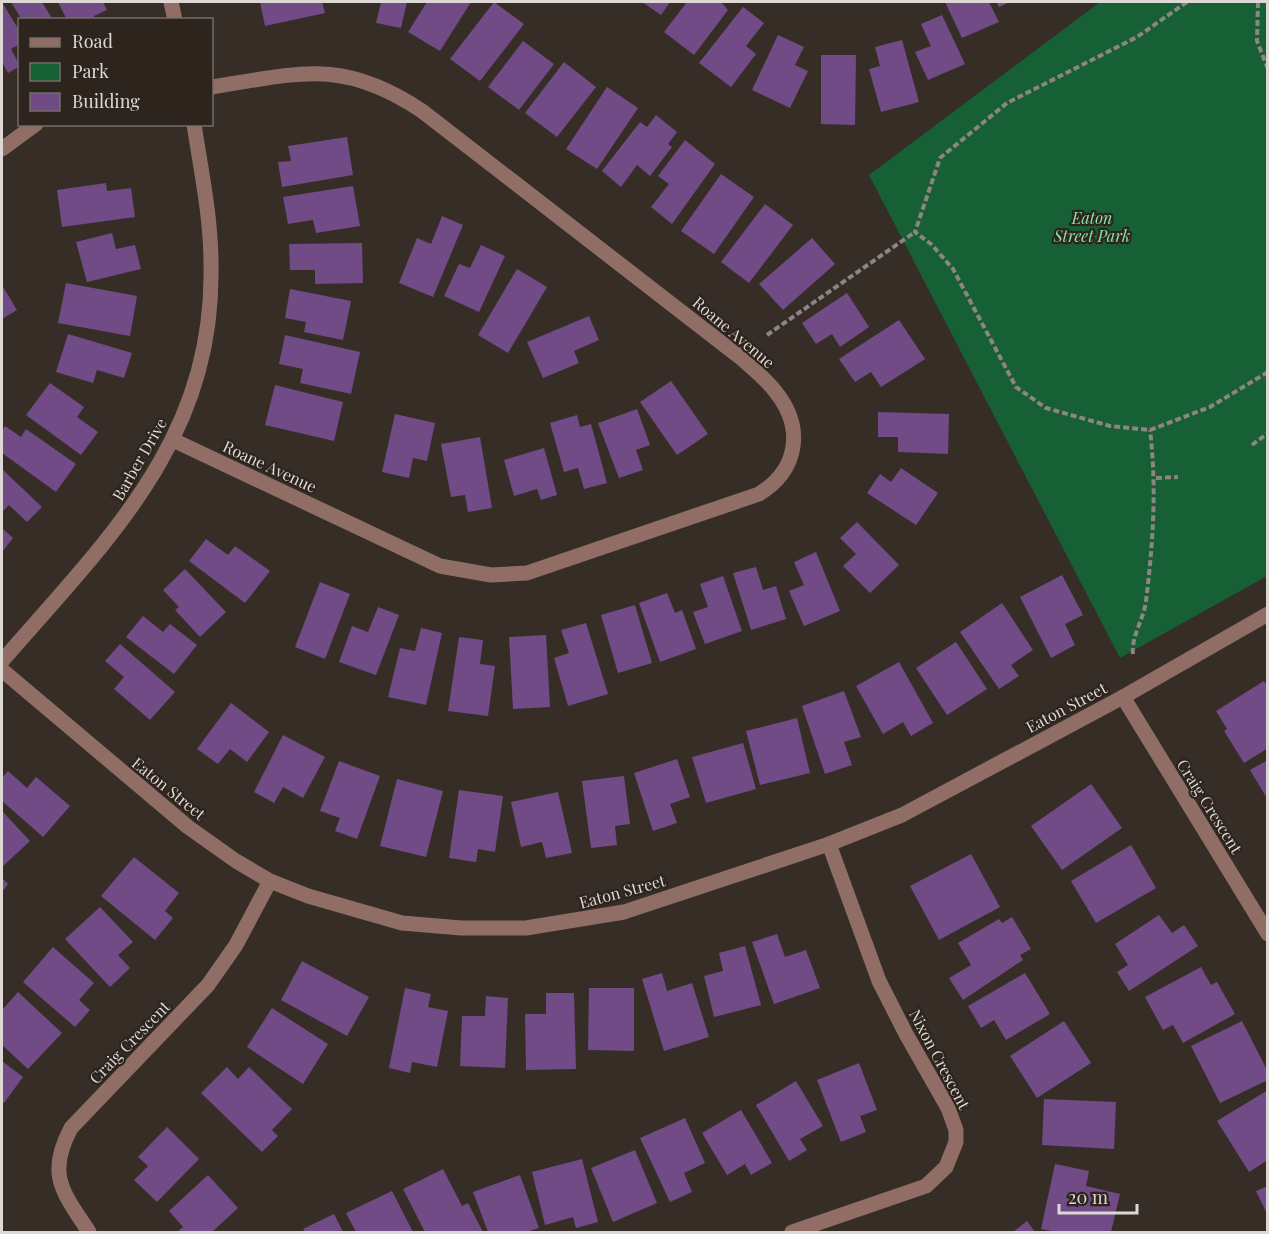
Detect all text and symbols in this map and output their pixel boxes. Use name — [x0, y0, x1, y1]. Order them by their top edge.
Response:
legend — [18, 18, 213, 126]
text: Road — [72, 29, 113, 53]
text: Park — [72, 59, 109, 83]
text: Building — [72, 89, 140, 113]
park label: Eaton Street Park — [1053, 207, 1130, 246]
street label: Roane Avenue — [689, 291, 779, 373]
street label: Barber Drive — [107, 414, 171, 504]
street label: Roane Avenue — [220, 435, 320, 497]
street label: Eaton Street — [1022, 677, 1110, 737]
street label: Eaton Street — [128, 752, 210, 824]
street label: Craig Crescent — [1173, 755, 1248, 857]
street label: Eaton Street — [576, 869, 668, 913]
street label: Craig Crescent — [84, 996, 174, 1088]
street label: Nixon Crescent — [905, 1005, 975, 1113]
scale bar — [1059, 1177, 1137, 1215]
text: 20 m — [1068, 1185, 1108, 1209]

